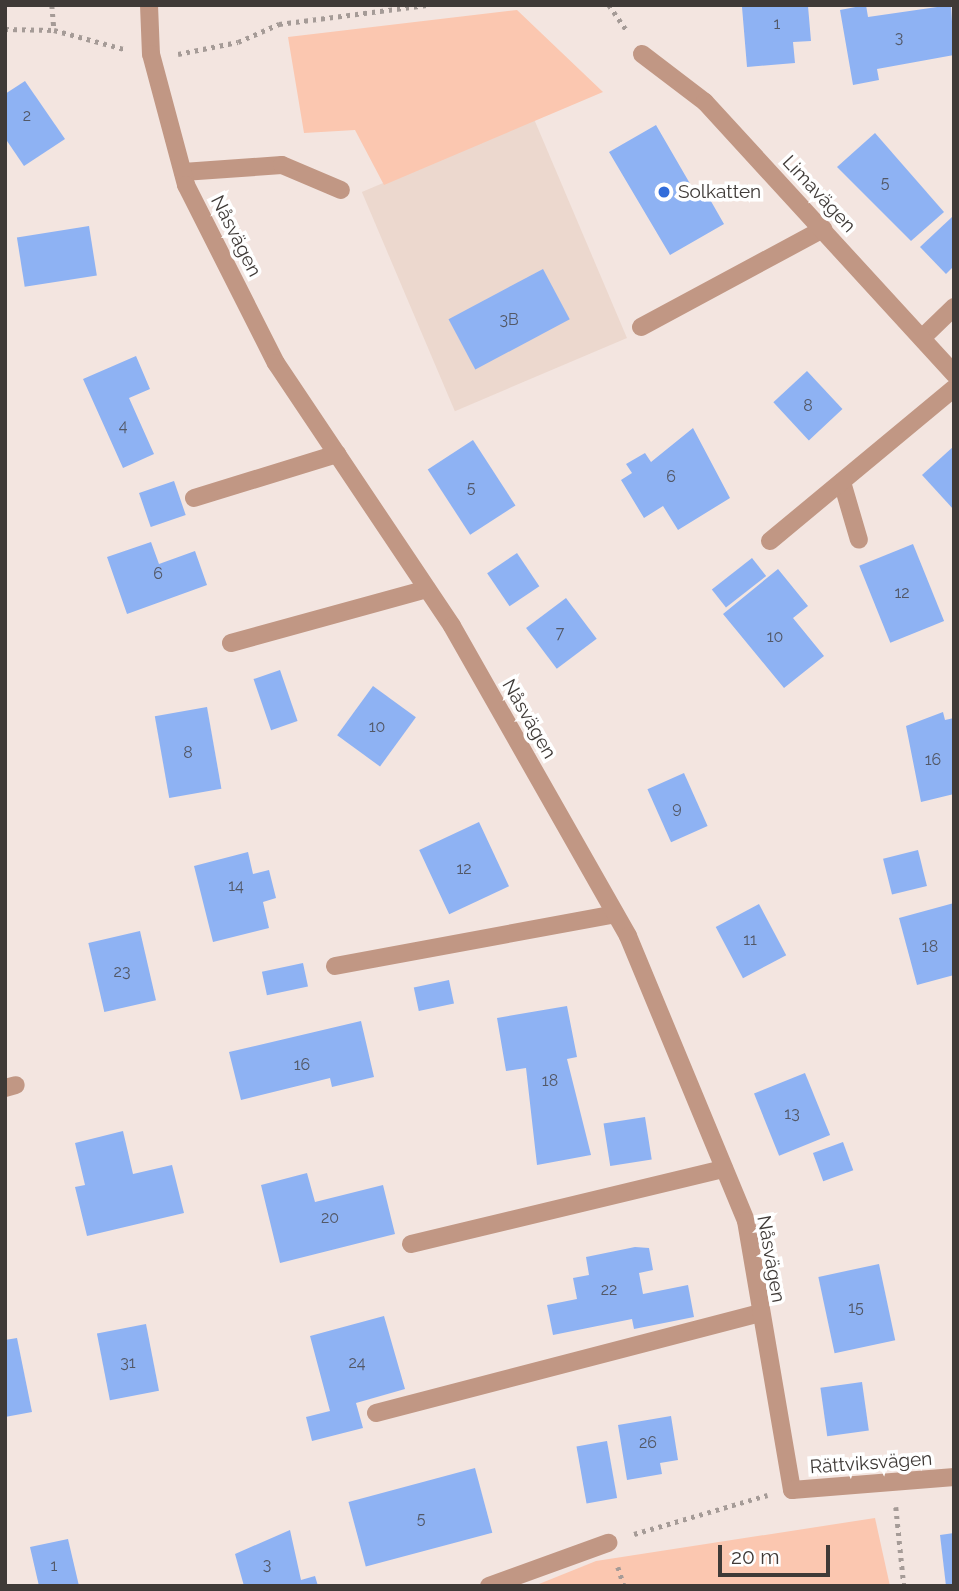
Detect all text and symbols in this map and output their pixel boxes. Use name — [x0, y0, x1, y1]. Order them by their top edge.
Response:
house number: 1 — [774, 14, 780, 34]
house number: 3 — [895, 28, 903, 48]
house number: 2 — [23, 106, 31, 126]
street label: Limavägen — [778, 151, 860, 237]
house number: 5 — [881, 173, 889, 193]
place label: Solkatten — [678, 181, 761, 203]
marker: Solkatten — [656, 184, 672, 200]
street label: Nåsvägen — [206, 192, 266, 280]
house number: 3B — [499, 310, 519, 330]
house number: 8 — [803, 396, 813, 416]
house number: 4 — [119, 416, 127, 436]
house number: 6 — [666, 467, 676, 487]
house number: 5 — [467, 478, 475, 498]
house number: 6 — [153, 564, 163, 584]
house number: 12 — [894, 583, 910, 603]
house number: 7 — [556, 623, 564, 643]
house number: 10 — [767, 627, 783, 647]
street label: Nåsvägen — [497, 675, 561, 763]
house number: 10 — [369, 717, 385, 737]
house number: 8 — [183, 743, 193, 763]
house number: 16 — [925, 750, 941, 770]
house number: 9 — [672, 798, 682, 818]
house number: 12 — [456, 859, 472, 879]
house number: 14 — [228, 876, 244, 896]
house number: 11 — [743, 930, 757, 950]
house number: 18 — [922, 937, 938, 957]
house number: 23 — [114, 962, 130, 982]
house number: 16 — [294, 1055, 310, 1075]
house number: 18 — [542, 1071, 558, 1091]
house number: 13 — [784, 1104, 800, 1124]
house number: 20 — [321, 1208, 339, 1228]
street label: Nåsvägen — [752, 1214, 790, 1304]
house number: 22 — [601, 1280, 617, 1300]
house number: 15 — [848, 1298, 864, 1318]
house number: 31 — [120, 1353, 136, 1373]
house number: 24 — [348, 1353, 366, 1373]
house number: 26 — [639, 1433, 657, 1453]
street label: Rättviksvägen — [809, 1447, 933, 1479]
house number: 5 — [417, 1509, 425, 1529]
scale bar — [721, 1532, 833, 1576]
text: 20 m — [731, 1544, 779, 1569]
house number: 3 — [263, 1555, 271, 1575]
house number: 1 — [51, 1556, 57, 1576]

